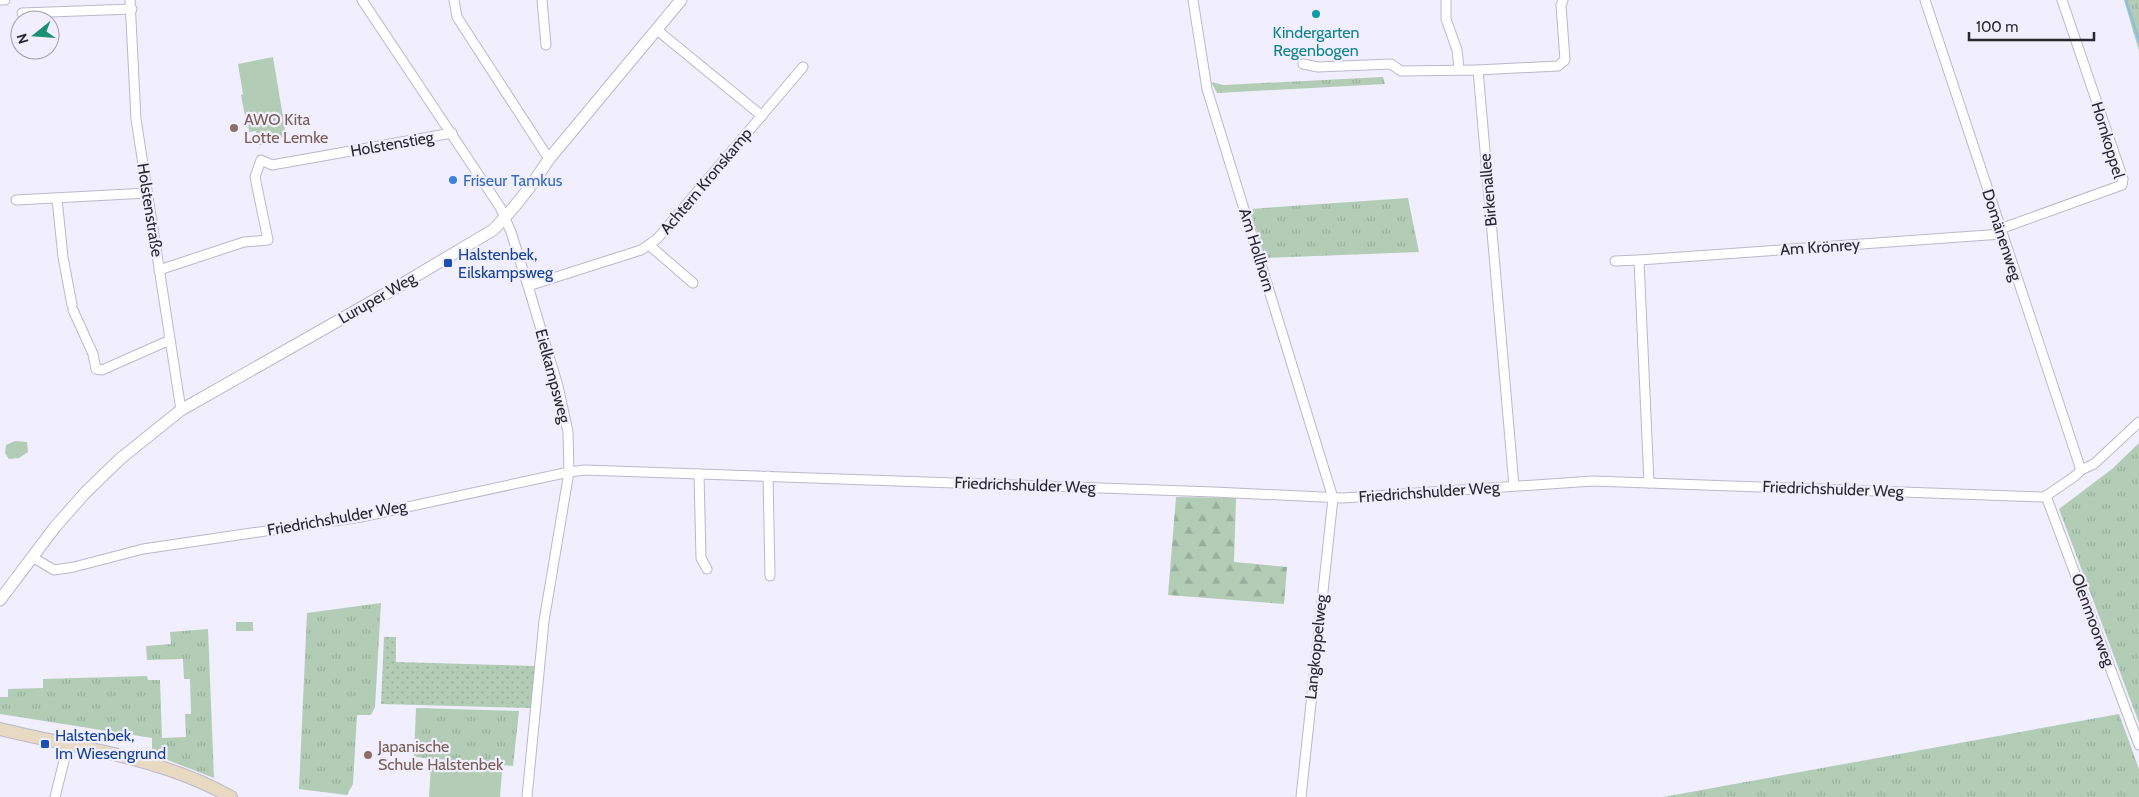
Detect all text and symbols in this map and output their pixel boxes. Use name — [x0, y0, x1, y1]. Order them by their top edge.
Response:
marker: Kindergarten Regenbogen — [1310, 8, 1322, 20]
north arrow — [10, 10, 60, 60]
scale bar — [1969, 10, 2094, 42]
text: 100 m — [1976, 18, 2018, 36]
place label: Kindergarten Regenbogen — [1273, 23, 1360, 60]
text: N — [13, 31, 33, 46]
street label: Hornkoppel — [2087, 99, 2129, 181]
place label: AWO Kita Lotte Lemke — [244, 110, 328, 147]
marker: AWO Kita Lotte Lemke — [228, 122, 240, 134]
street label: Achtern Kronskamp — [656, 124, 756, 238]
street label: Holstenstieg — [349, 127, 436, 161]
street label: Birkenallee — [1475, 153, 1501, 227]
street label: Holstenstraße — [133, 162, 167, 258]
place label: Friseur Tamkus — [463, 171, 563, 190]
marker: Friseur Tamkus — [447, 174, 459, 186]
street label: Domänenweg — [1978, 187, 2026, 284]
street label: Am Hollhorn — [1235, 206, 1279, 294]
street label: Am Krönrey — [1779, 235, 1861, 259]
place label: Halstenbek, Eilskampsweg — [458, 245, 554, 282]
marker: Halstenbek, Eilskampsweg — [442, 257, 454, 269]
street label: Luruper Weg — [335, 268, 420, 328]
street label: Eielkampsweg — [531, 327, 575, 426]
street label: Friedrichshulder Weg — [954, 473, 1097, 497]
street label: Friedrichshulder Weg — [1762, 477, 1905, 501]
street label: Friedrichshulder Weg — [1358, 478, 1501, 506]
street label: Friedrichshulder Weg — [266, 496, 409, 540]
street label: Olenmoorweg — [2067, 571, 2119, 670]
street label: Langkoppelweg — [1301, 592, 1331, 701]
place label: Halstenbek, Im Wiesengrund — [55, 726, 166, 763]
place label: Japanische Schule Halstenbek — [377, 737, 504, 774]
marker: Halstenbek, Im Wiesengrund — [39, 738, 51, 750]
marker: Japanische Schule Halstenbek — [362, 749, 374, 761]

